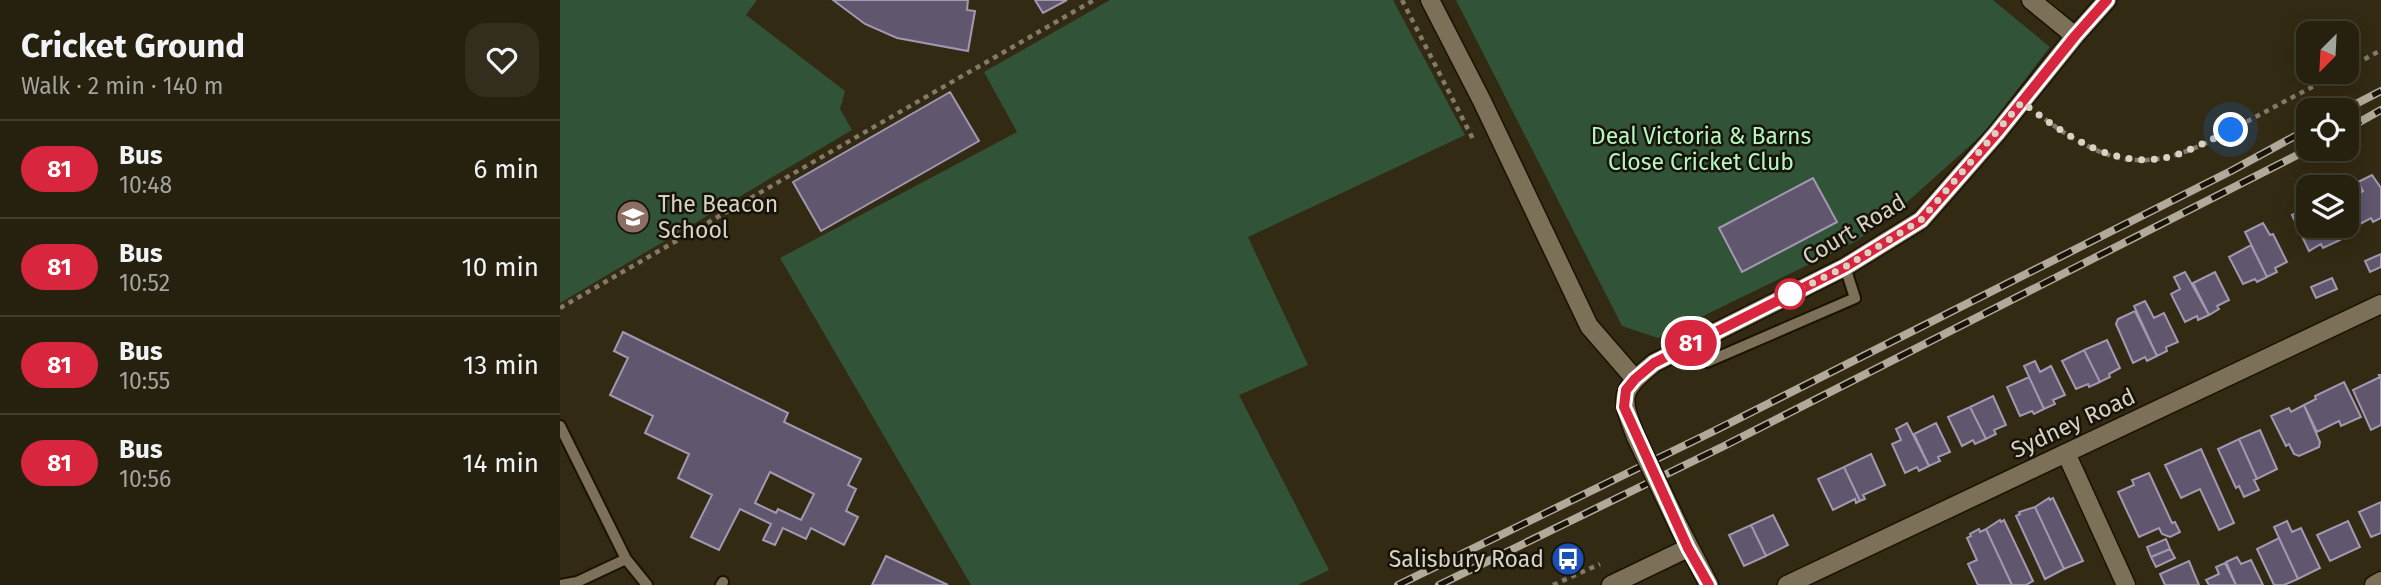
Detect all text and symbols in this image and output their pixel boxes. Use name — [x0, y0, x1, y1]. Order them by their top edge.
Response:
north arrow — [2296, 21, 2359, 84]
map controls — [2296, 21, 2359, 238]
button: heart — [465, 23, 539, 97]
text: Cricket Ground — [21, 26, 245, 66]
text: Walk · 2 min · 140 m — [21, 72, 224, 100]
button: locate — [2296, 98, 2359, 161]
your location — [2213, 112, 2248, 147]
park label: Deal Victoria & Barns Close Cricket Club — [1591, 122, 1811, 176]
text: Bus — [119, 140, 162, 171]
text: 6 min — [473, 154, 539, 185]
text: 81 — [47, 155, 72, 183]
text: 10:48 — [119, 171, 172, 199]
button: layers — [2296, 175, 2359, 238]
street label: Court Road — [1797, 187, 1911, 271]
place label: The Beacon School — [658, 190, 778, 244]
school or university icon: The Beacon School — [614, 198, 652, 236]
text: Bus — [119, 238, 162, 269]
text: 10 min — [461, 252, 539, 283]
text: 81 — [47, 253, 72, 281]
text: 10:52 — [119, 269, 170, 297]
unlabelled marker — [1775, 279, 1805, 309]
line badge: 81 — [1660, 320, 1722, 366]
text: 81 — [1679, 329, 1703, 357]
text: Bus — [119, 336, 162, 367]
text: 13 min — [463, 350, 539, 381]
text: 81 — [47, 351, 72, 379]
text: 10:55 — [119, 367, 170, 395]
street label: Sydney Road — [2007, 382, 2139, 464]
text: Bus — [119, 434, 162, 465]
text: 14 min — [462, 448, 539, 479]
text: 81 — [47, 449, 72, 477]
text: 10:56 — [119, 465, 171, 493]
bus stop icon: Salisbury Road — [1549, 540, 1587, 578]
place label: Salisbury Road — [1389, 545, 1544, 573]

